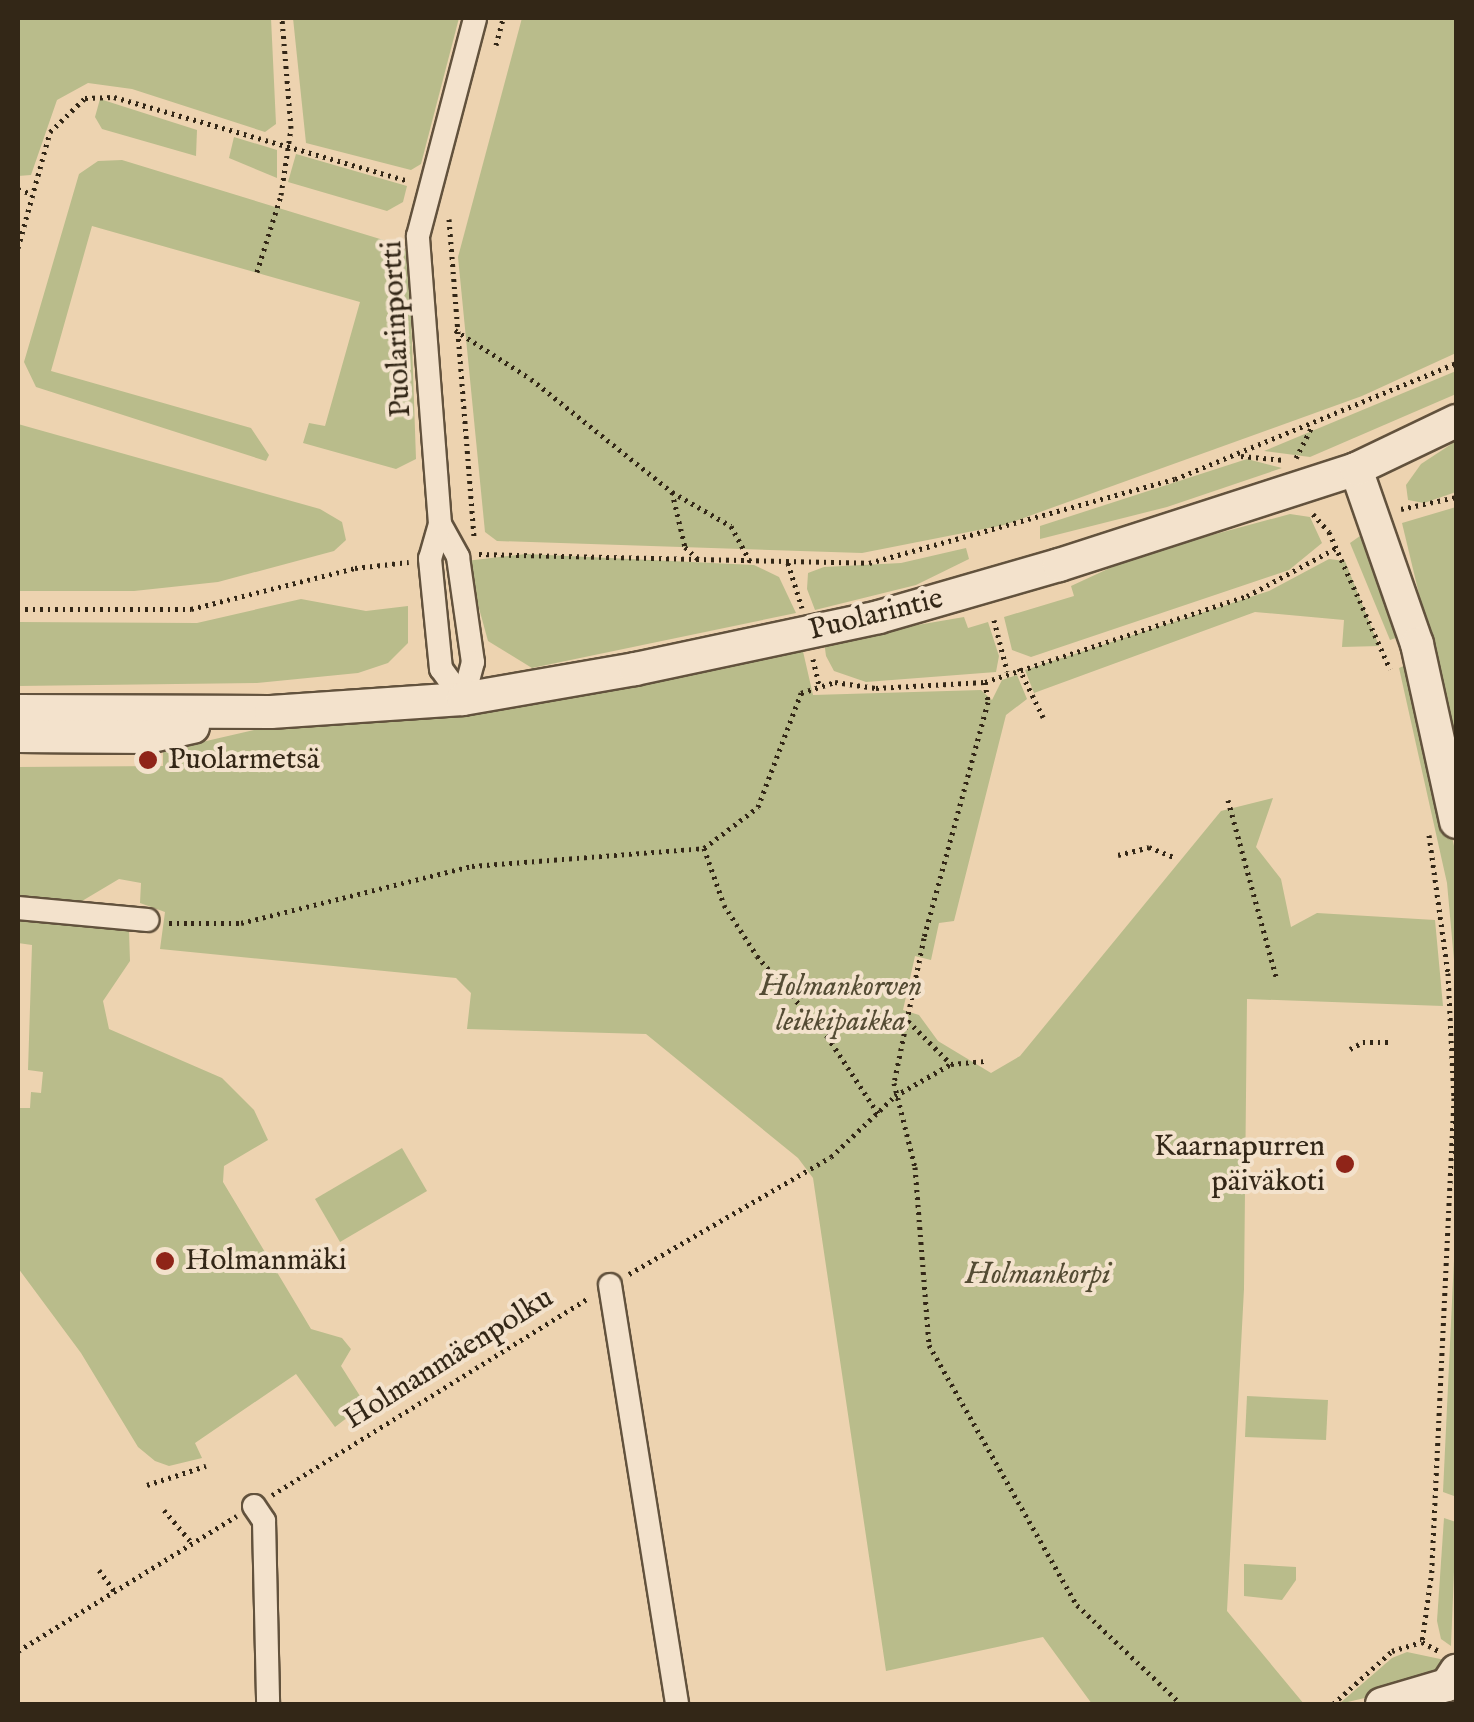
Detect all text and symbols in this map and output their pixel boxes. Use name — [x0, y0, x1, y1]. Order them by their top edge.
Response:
street label: Puolarinportti — [374, 240, 420, 418]
street label: Puolarintie — [805, 581, 947, 649]
place label: Puolarmetsä — [168, 742, 320, 778]
marker: Puolarmetsä — [137, 749, 159, 771]
park label: Holmankorven leikkipaikka — [760, 969, 922, 1040]
place label: Kaarnapurren päiväkoti — [1154, 1129, 1325, 1200]
marker: Kaarnapurren päiväkoti — [1334, 1153, 1356, 1175]
place label: Holmanmäki — [185, 1243, 347, 1279]
marker: Holmanmäki — [154, 1250, 176, 1272]
park label: Holmankorpi — [965, 1257, 1111, 1293]
street label: Holmanmäenpolku — [338, 1280, 560, 1438]

